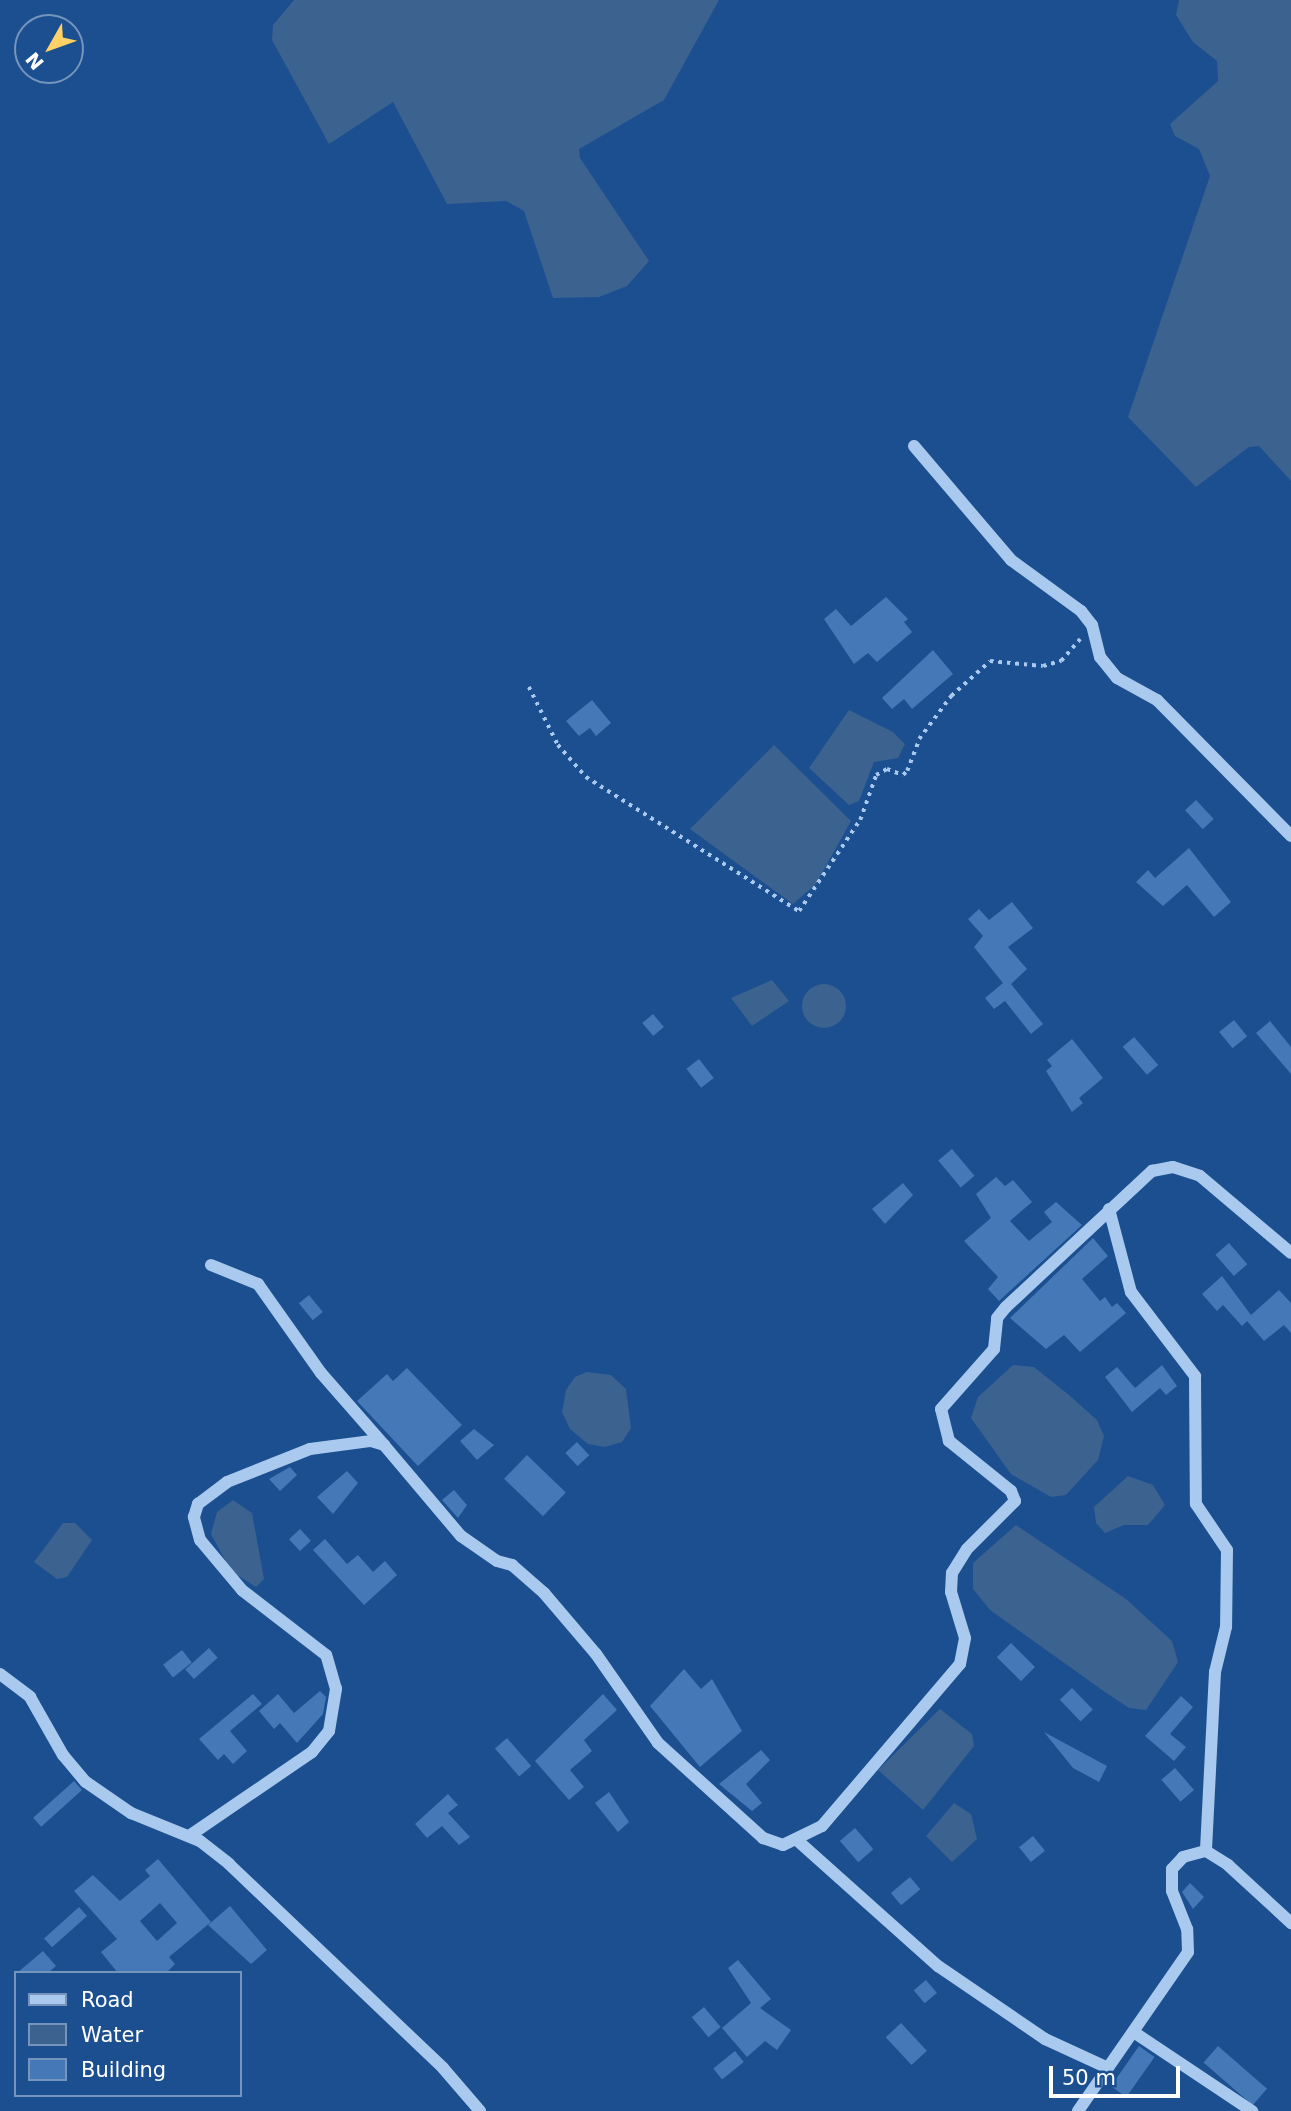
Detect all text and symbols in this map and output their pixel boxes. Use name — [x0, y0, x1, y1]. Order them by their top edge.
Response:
north arrow — [14, 14, 84, 84]
text: N — [21, 48, 48, 74]
legend — [14, 1971, 242, 2097]
text: Road — [81, 1988, 134, 2012]
text: Water — [81, 2023, 143, 2047]
scale bar — [1053, 2052, 1184, 2096]
text: Building — [81, 2058, 166, 2082]
text: 50 m — [1062, 2066, 1116, 2090]

